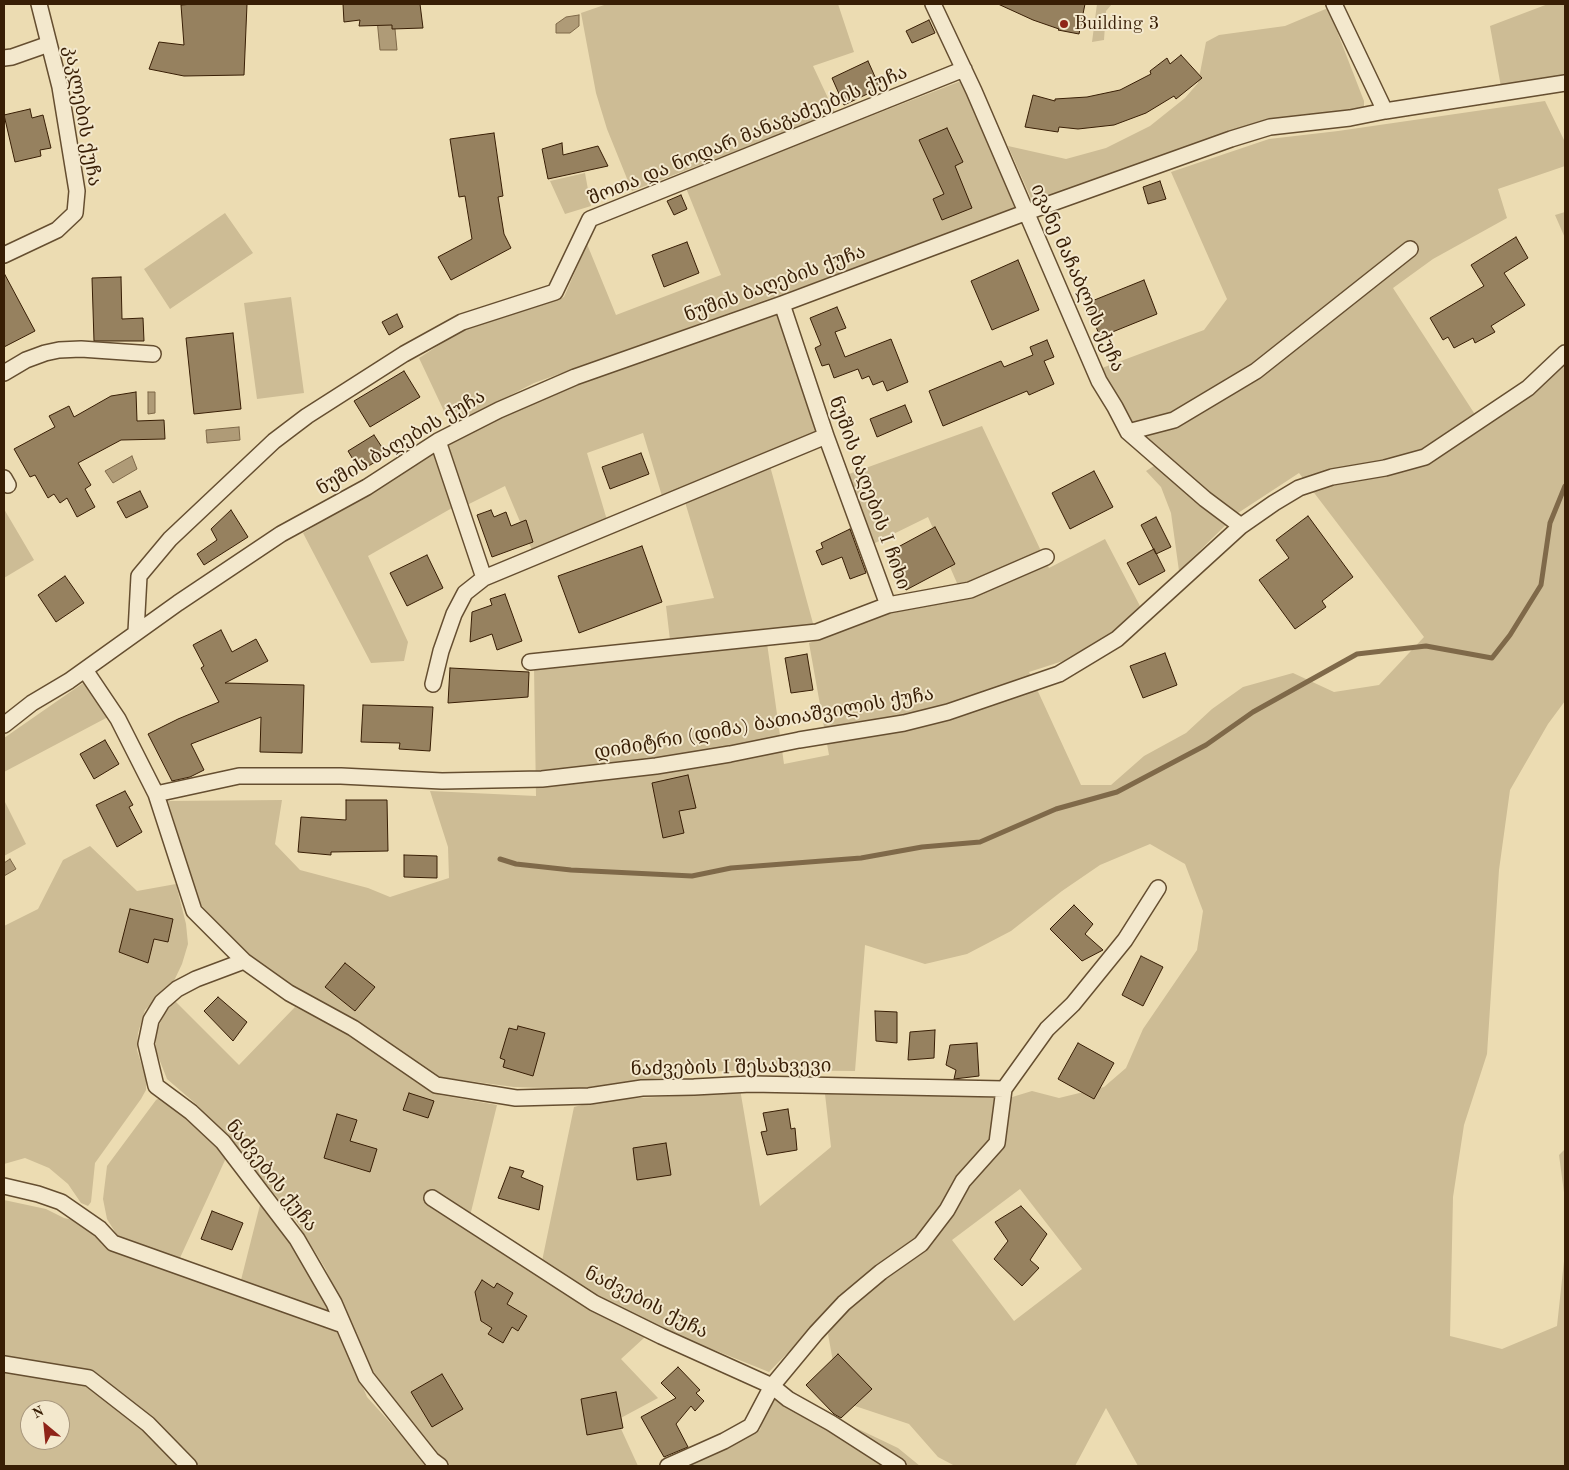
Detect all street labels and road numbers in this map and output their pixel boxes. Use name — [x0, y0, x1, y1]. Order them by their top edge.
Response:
street label: კაკლების ქუჩა — [58, 44, 106, 188]
street label: შოთა და ნოდარ მანაგაძეების ქუჩა — [585, 61, 911, 211]
street label: ივანე მაჩაბლის ქუჩა — [1025, 180, 1129, 376]
street label: ნუშის ბაღების ქუჩა — [681, 241, 869, 327]
street label: ნუშის ბაღების ქუჩა — [312, 385, 490, 501]
street label: ნუშის ბაღების I ჩიხი — [823, 393, 915, 593]
street label: დიმიტრი (დიმა) ბათიაშვილის ქუჩა — [592, 683, 936, 765]
street label: ნაძვების I შესახვევი — [630, 1055, 832, 1081]
street label: ნაძვების ქუჩა — [220, 1115, 322, 1237]
street label: ნაძვების ქუჩა — [580, 1262, 712, 1344]

